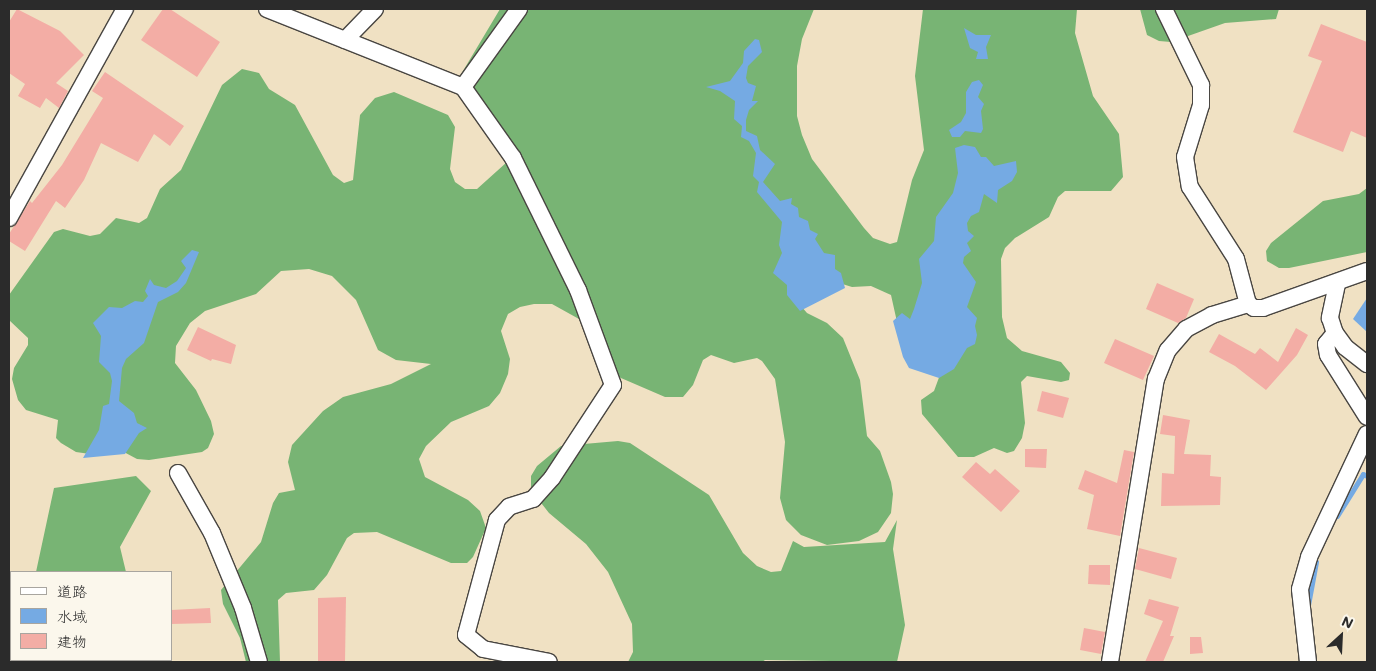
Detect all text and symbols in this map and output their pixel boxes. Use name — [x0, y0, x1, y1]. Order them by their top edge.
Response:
legend — [10, 571, 172, 661]
text: 道路 — [57, 581, 87, 601]
text: 水域 — [57, 606, 87, 626]
north arrow — [1316, 611, 1366, 661]
text: N — [1339, 611, 1356, 633]
text: 建物 — [57, 631, 87, 651]

